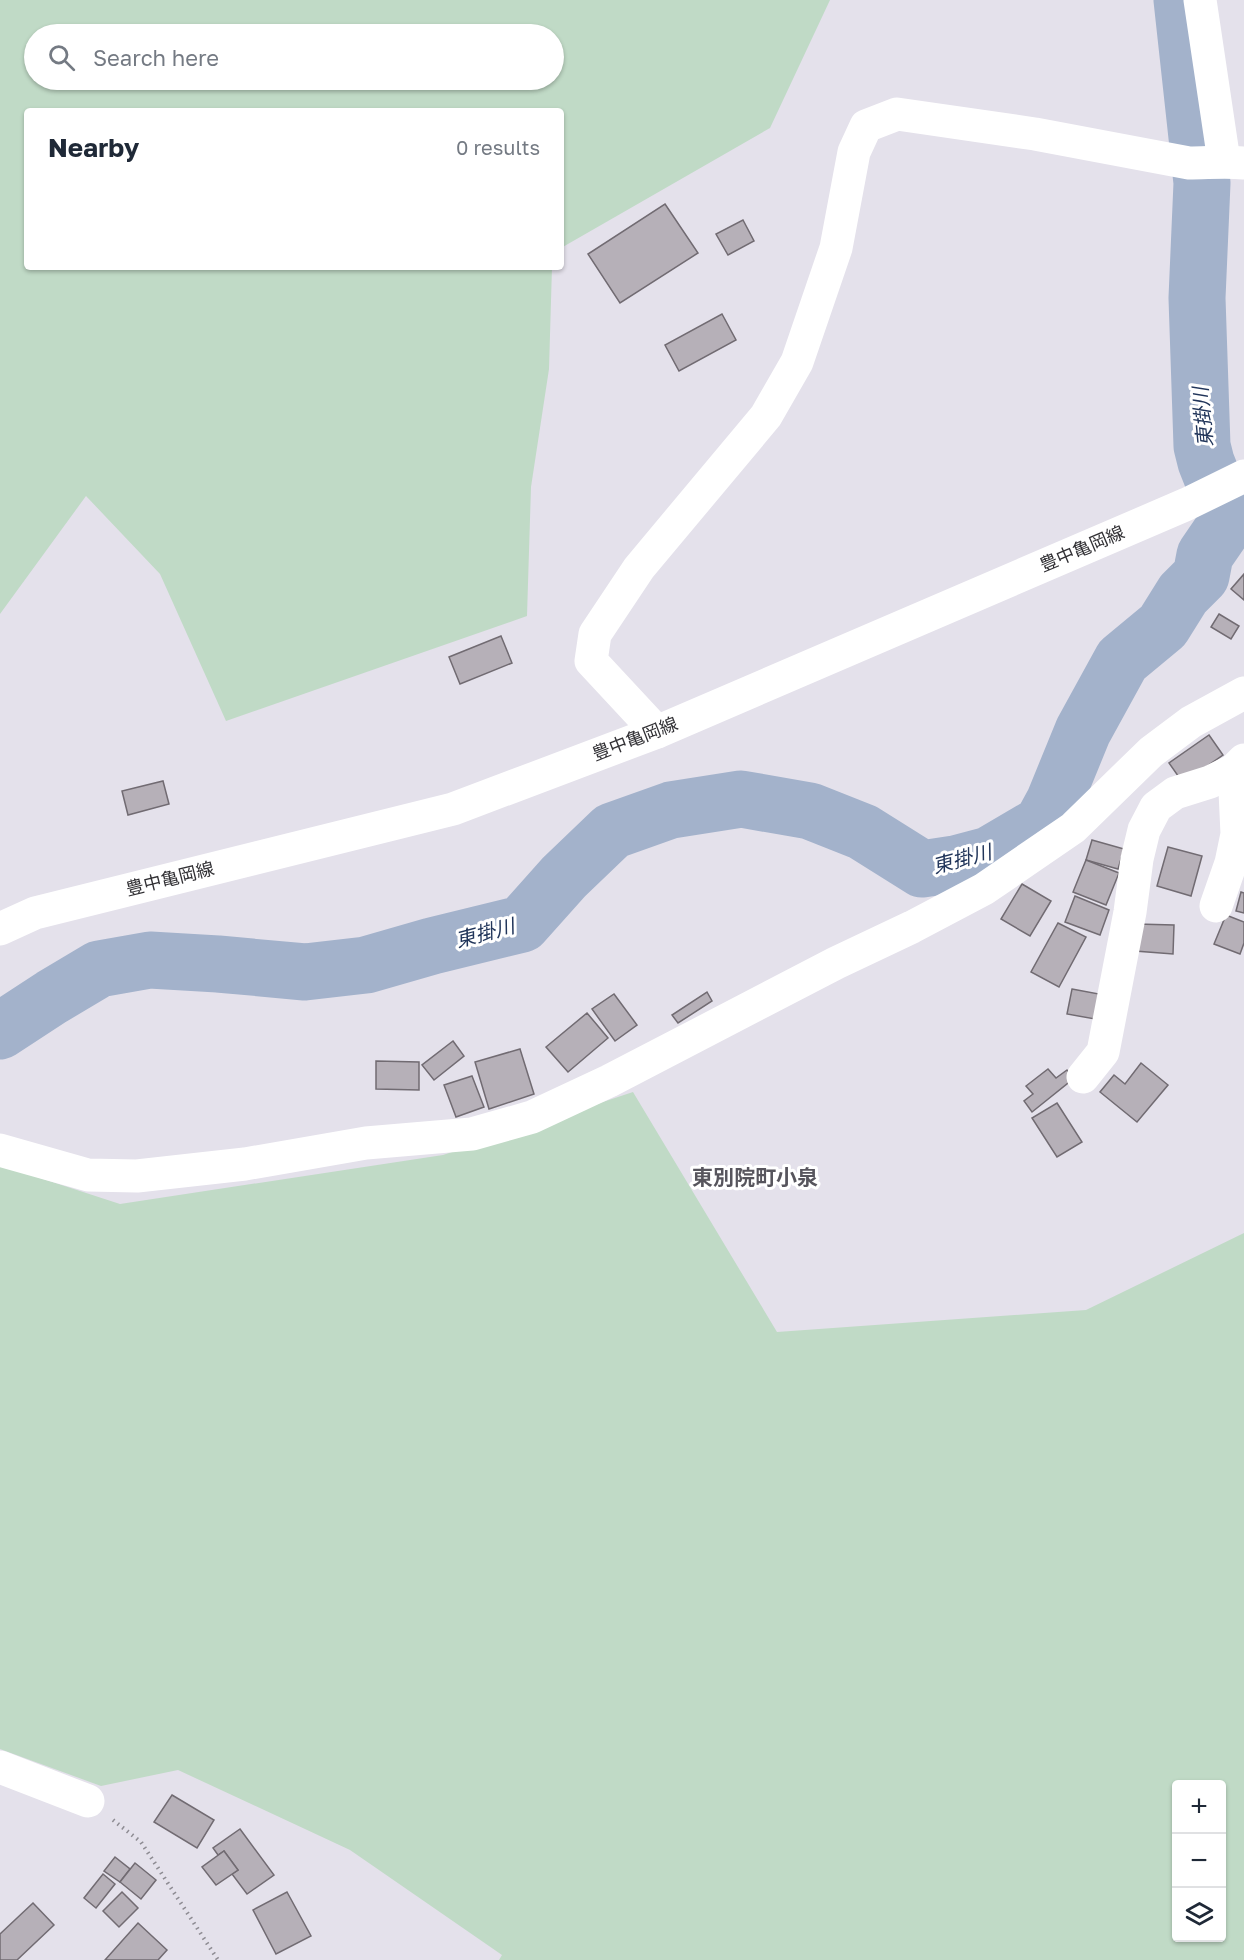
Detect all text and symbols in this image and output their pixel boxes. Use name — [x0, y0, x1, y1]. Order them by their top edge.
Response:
search box — [24, 24, 564, 90]
icon: search — [45, 41, 78, 74]
text: Search here — [93, 44, 219, 71]
text: Nearby — [48, 132, 139, 163]
text: 0 results — [456, 135, 540, 159]
water label: 東掛川 — [1187, 384, 1217, 448]
street label: 豊中亀岡線 — [1036, 520, 1127, 576]
street label: 豊中亀岡線 — [589, 712, 681, 764]
water label: 東掛川 — [930, 838, 996, 877]
street label: 豊中亀岡線 — [123, 856, 216, 900]
water label: 東掛川 — [453, 912, 519, 951]
district label: 東別院町小泉 — [692, 1164, 818, 1190]
map controls — [1172, 1780, 1226, 1942]
button: + — [1172, 1780, 1226, 1834]
button: − — [1172, 1834, 1226, 1888]
button: layers — [1172, 1888, 1226, 1942]

